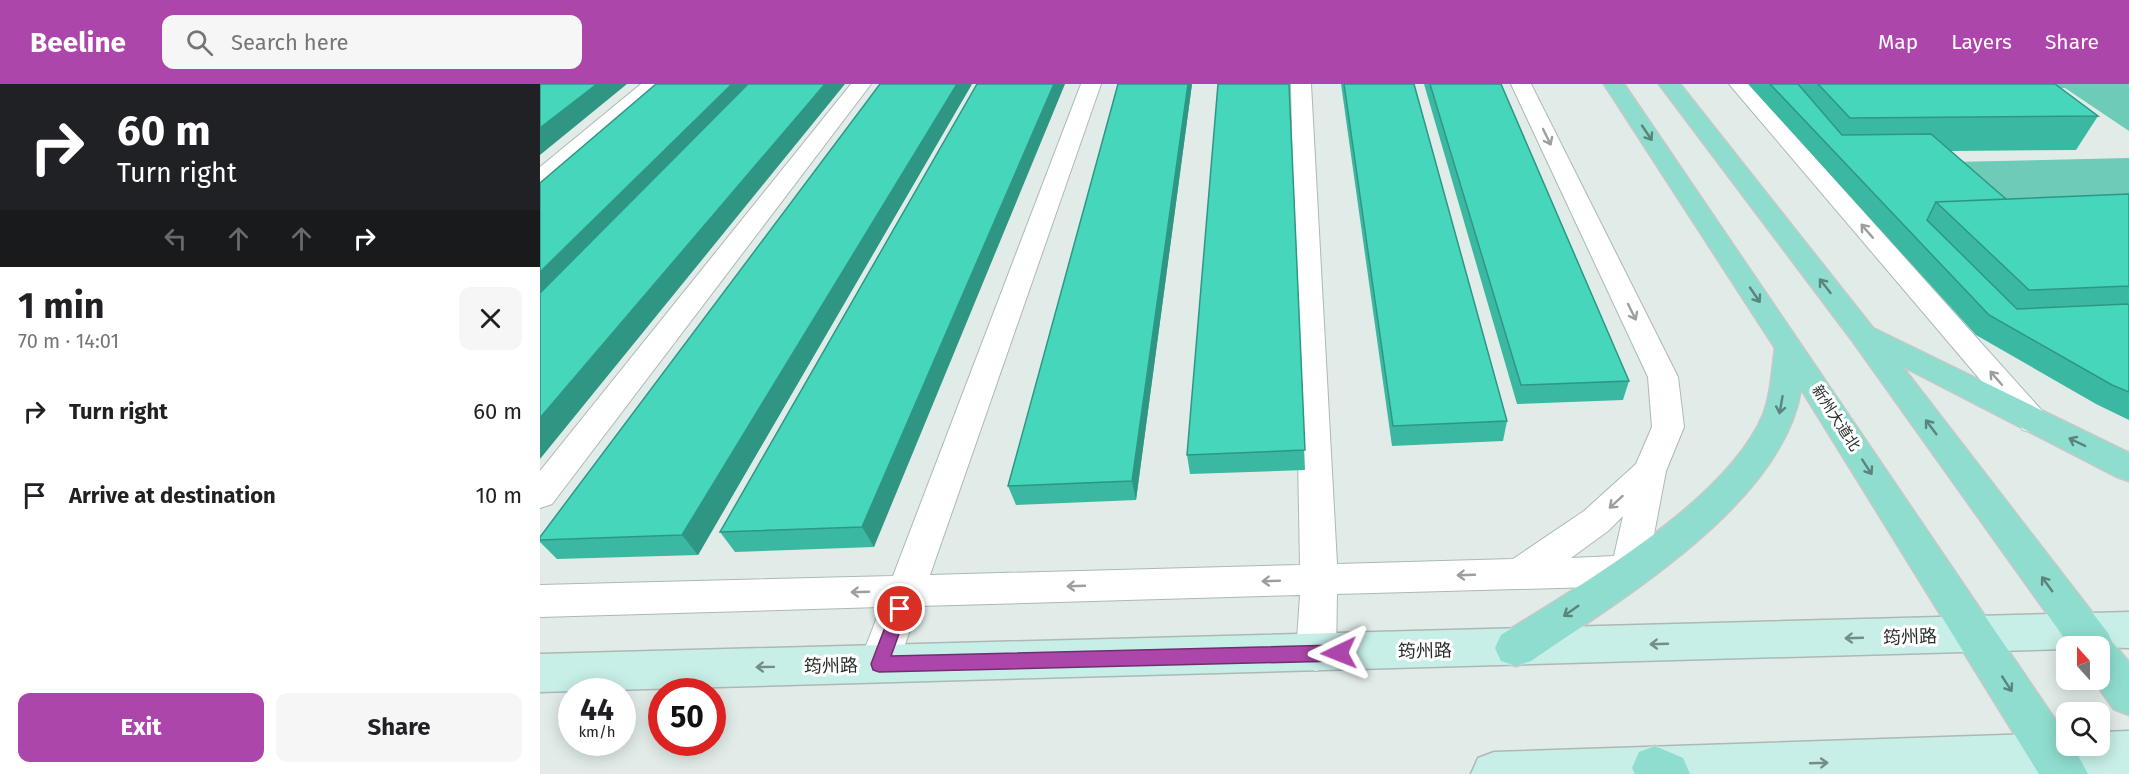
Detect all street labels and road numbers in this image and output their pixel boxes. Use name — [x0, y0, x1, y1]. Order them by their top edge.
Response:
street label: 新州大道北 — [1808, 382, 1864, 454]
street label: 筠州路 — [1883, 625, 1937, 649]
street label: 筠州路 — [1398, 640, 1452, 662]
street label: 筠州路 — [804, 655, 858, 677]

